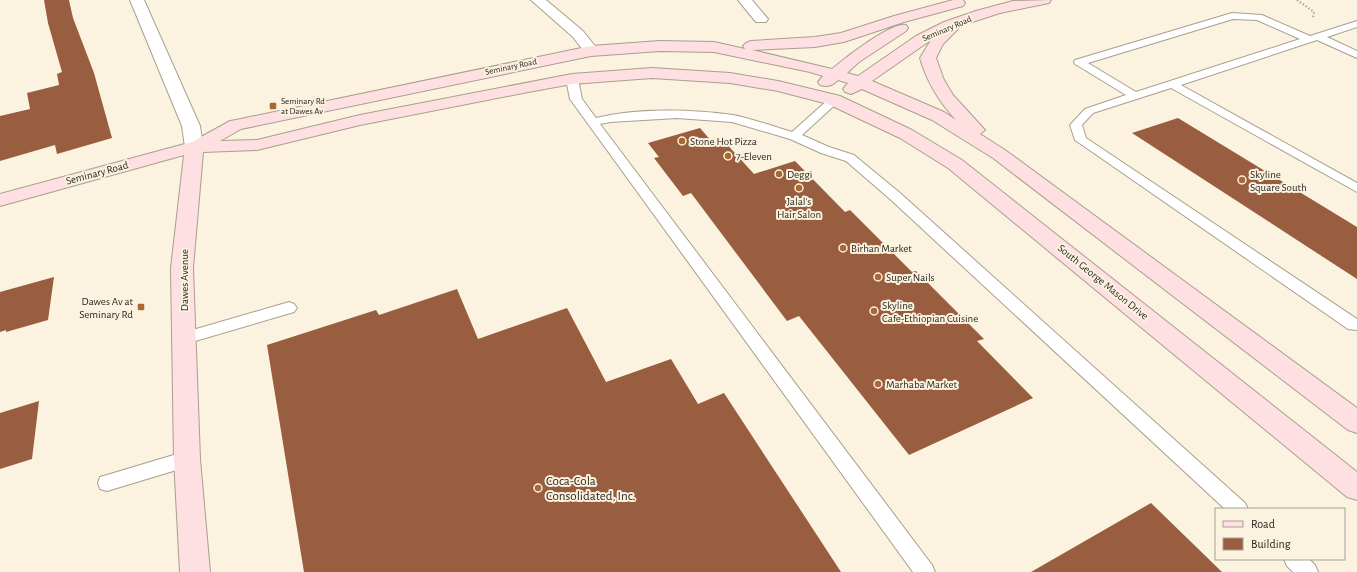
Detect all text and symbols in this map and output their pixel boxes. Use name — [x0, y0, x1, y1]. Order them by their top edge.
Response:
street label: Seminary Road — [921, 14, 973, 43]
street label: Seminary Road — [484, 57, 538, 77]
place label: Seminary Rd at Dawes Av — [281, 97, 325, 116]
marker: Seminary Rd at Dawes Av — [268, 101, 278, 111]
marker: Stone Hot Pizza — [677, 136, 687, 146]
place label: Stone Hot Pizza — [690, 136, 757, 147]
marker: 7-Eleven — [723, 151, 733, 161]
place label: 7-Eleven — [736, 151, 772, 162]
street label: Seminary Road — [65, 159, 130, 187]
marker: Deggi — [774, 169, 784, 179]
place label: Deggi — [787, 169, 812, 180]
place label: Skyline Square South — [1250, 169, 1307, 193]
marker: Skyline Square South — [1237, 175, 1247, 185]
marker: Jalal's Hair Salon — [794, 183, 804, 193]
place label: Jalal's Hair Salon — [777, 196, 821, 220]
street label: South George Mason Drive — [1056, 242, 1150, 322]
marker: Birhan Market — [838, 243, 848, 253]
place label: Birhan Market — [851, 243, 912, 254]
street label: Dawes Avenue — [179, 249, 190, 311]
marker: Super Nails — [873, 272, 883, 282]
place label: Super Nails — [886, 272, 935, 283]
place label: Dawes Av at Seminary Rd — [79, 296, 133, 320]
place label: Skyline Cafe-Ethiopian Cuisine — [882, 300, 978, 324]
marker: Dawes Av at Seminary Rd — [136, 302, 146, 312]
marker: Skyline Cafe-Ethiopian Cuisine — [869, 306, 879, 316]
marker: Marhaba Market — [873, 379, 883, 389]
place label: Marhaba Market — [886, 379, 957, 390]
place label: Coca-Cola Consolidated, Inc. — [546, 475, 635, 503]
marker: Coca-Cola Consolidated, Inc. — [533, 483, 543, 493]
legend — [1215, 508, 1345, 560]
text: Road — [1251, 518, 1275, 530]
text: Building — [1251, 538, 1291, 550]

